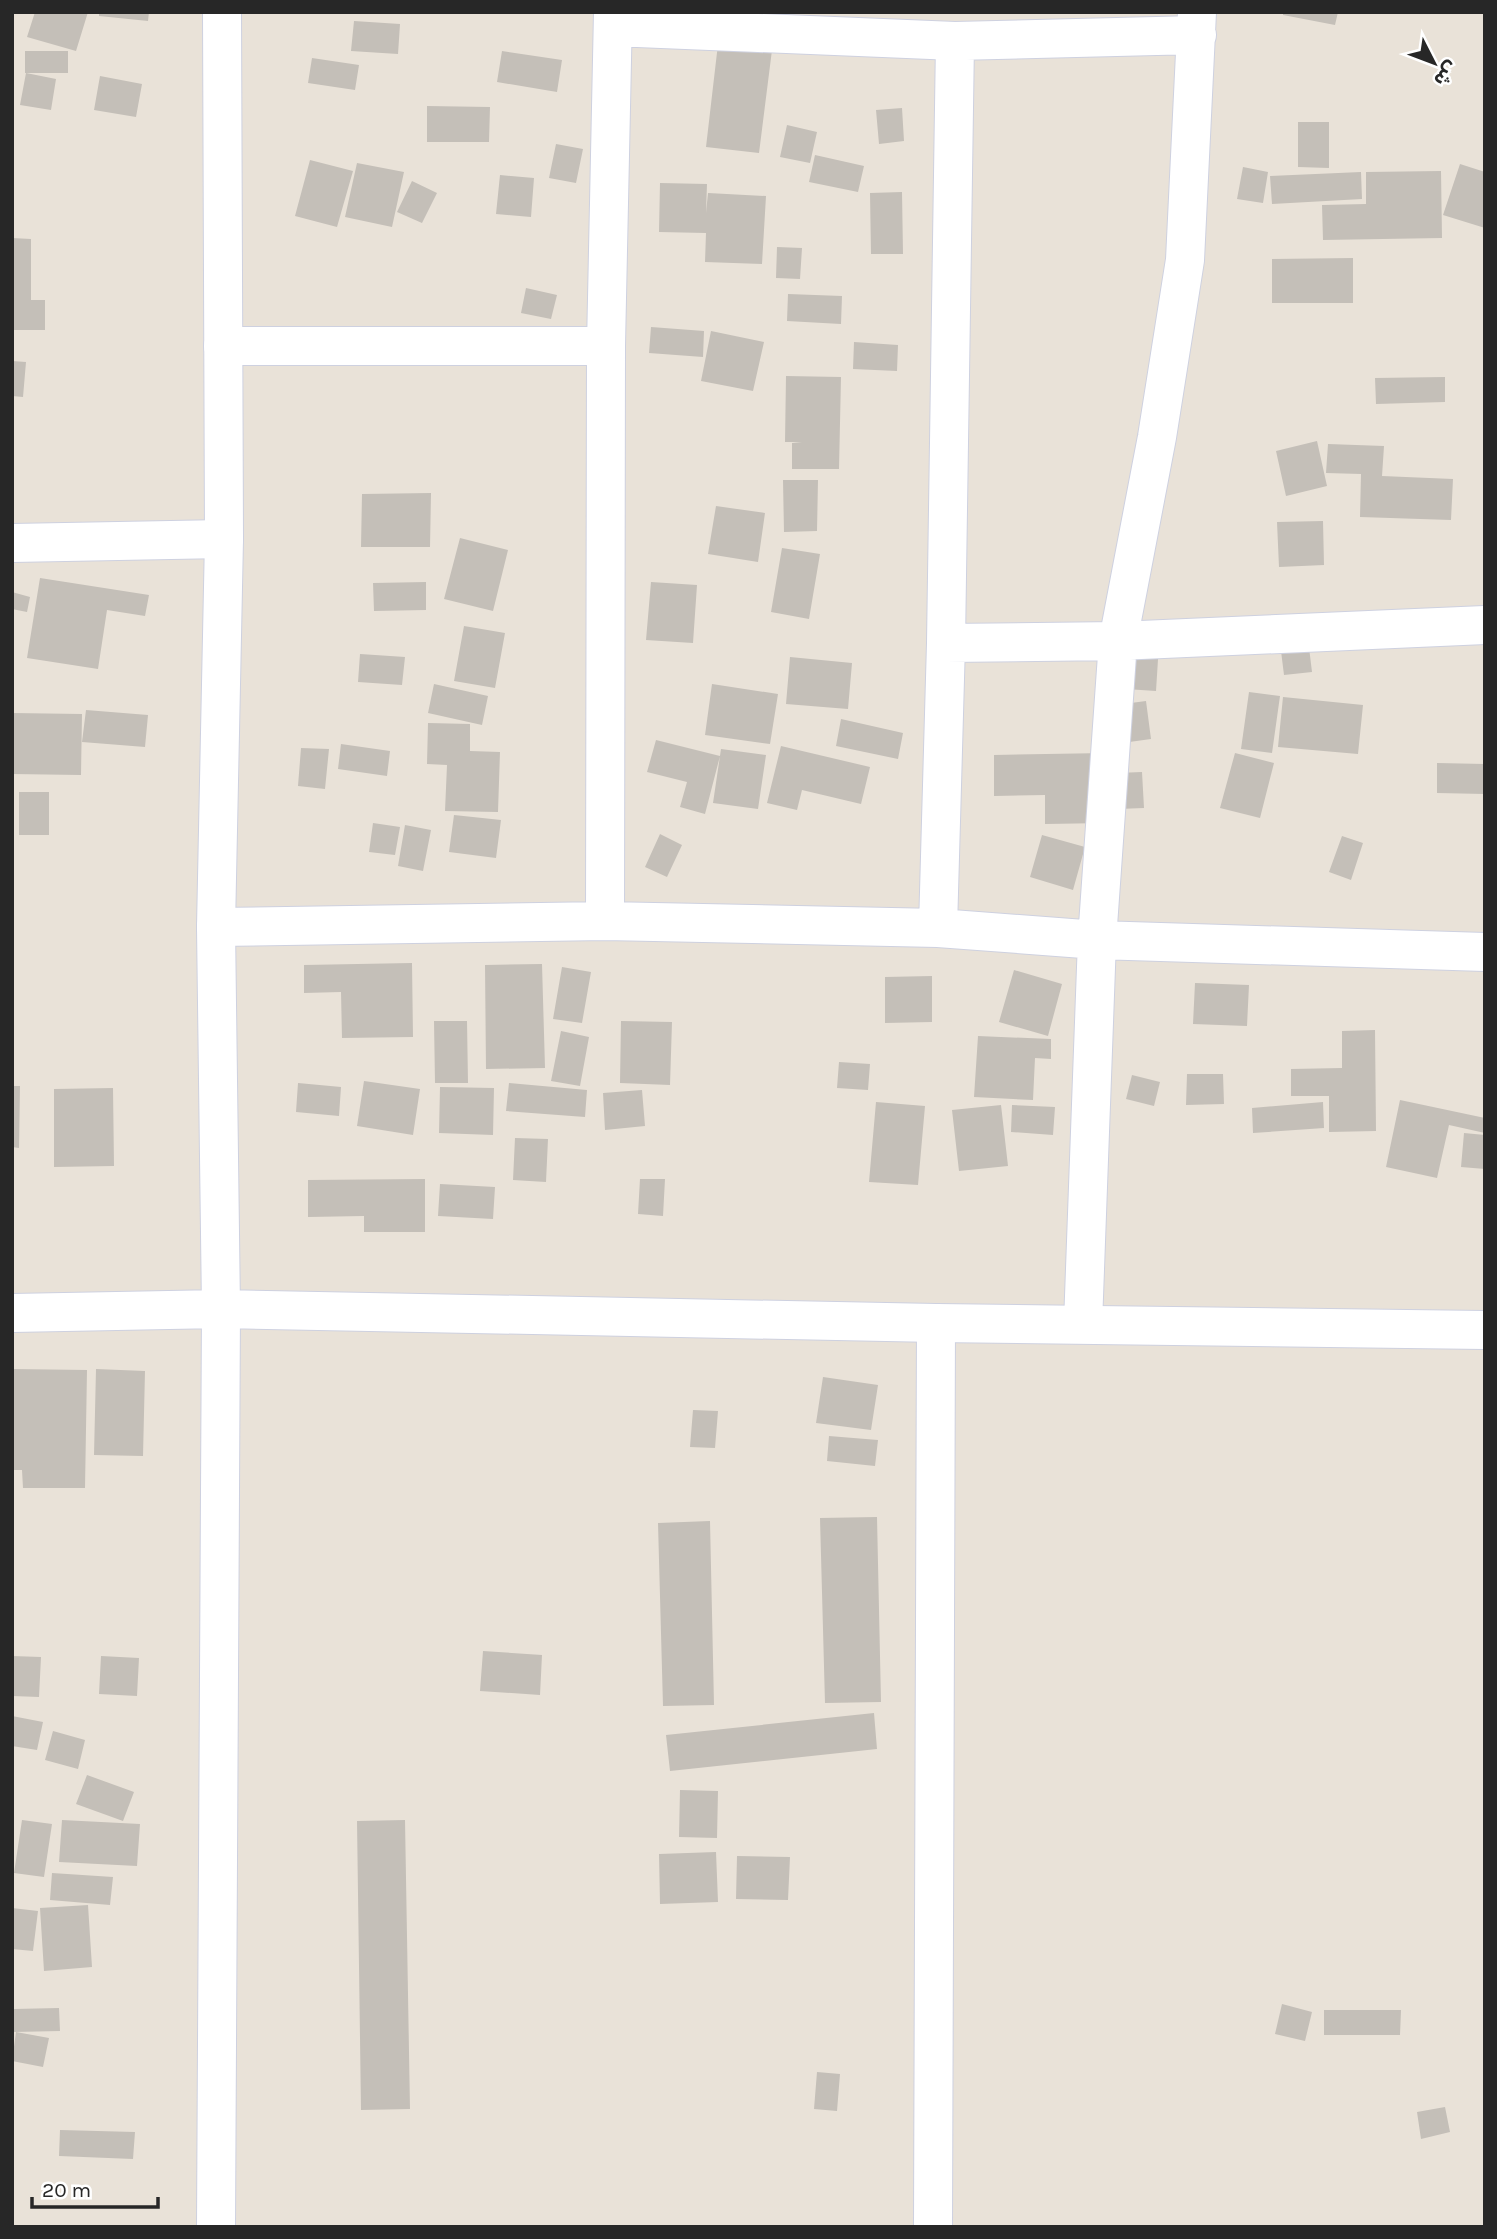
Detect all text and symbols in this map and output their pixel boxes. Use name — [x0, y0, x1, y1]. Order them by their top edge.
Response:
north arrow — [1399, 28, 1469, 98]
text: ش — [1429, 57, 1463, 91]
scale bar — [32, 2166, 158, 2210]
text: 20 m — [42, 2178, 91, 2202]

